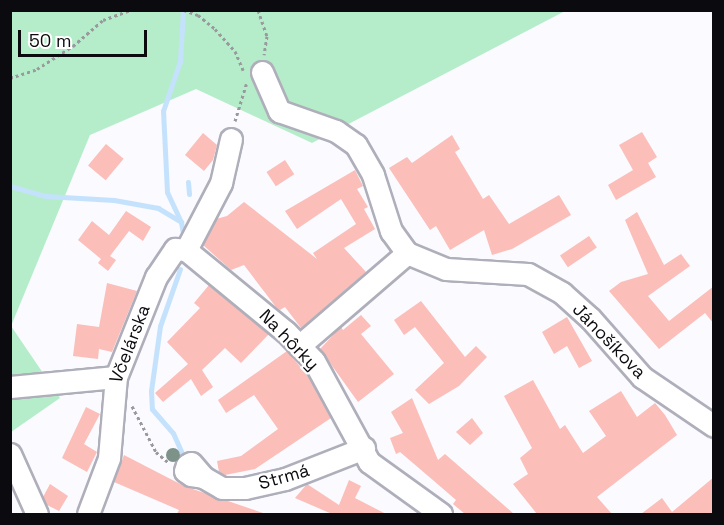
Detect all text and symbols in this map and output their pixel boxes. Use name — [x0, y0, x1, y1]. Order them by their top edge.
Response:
scale bar — [21, 18, 150, 56]
text: 50 m — [29, 29, 71, 52]
street label: Jánošíkova — [568, 299, 650, 383]
street label: Včelárska — [105, 302, 155, 386]
street label: Na hôrky — [255, 305, 323, 375]
street label: Strmá — [256, 459, 312, 495]

